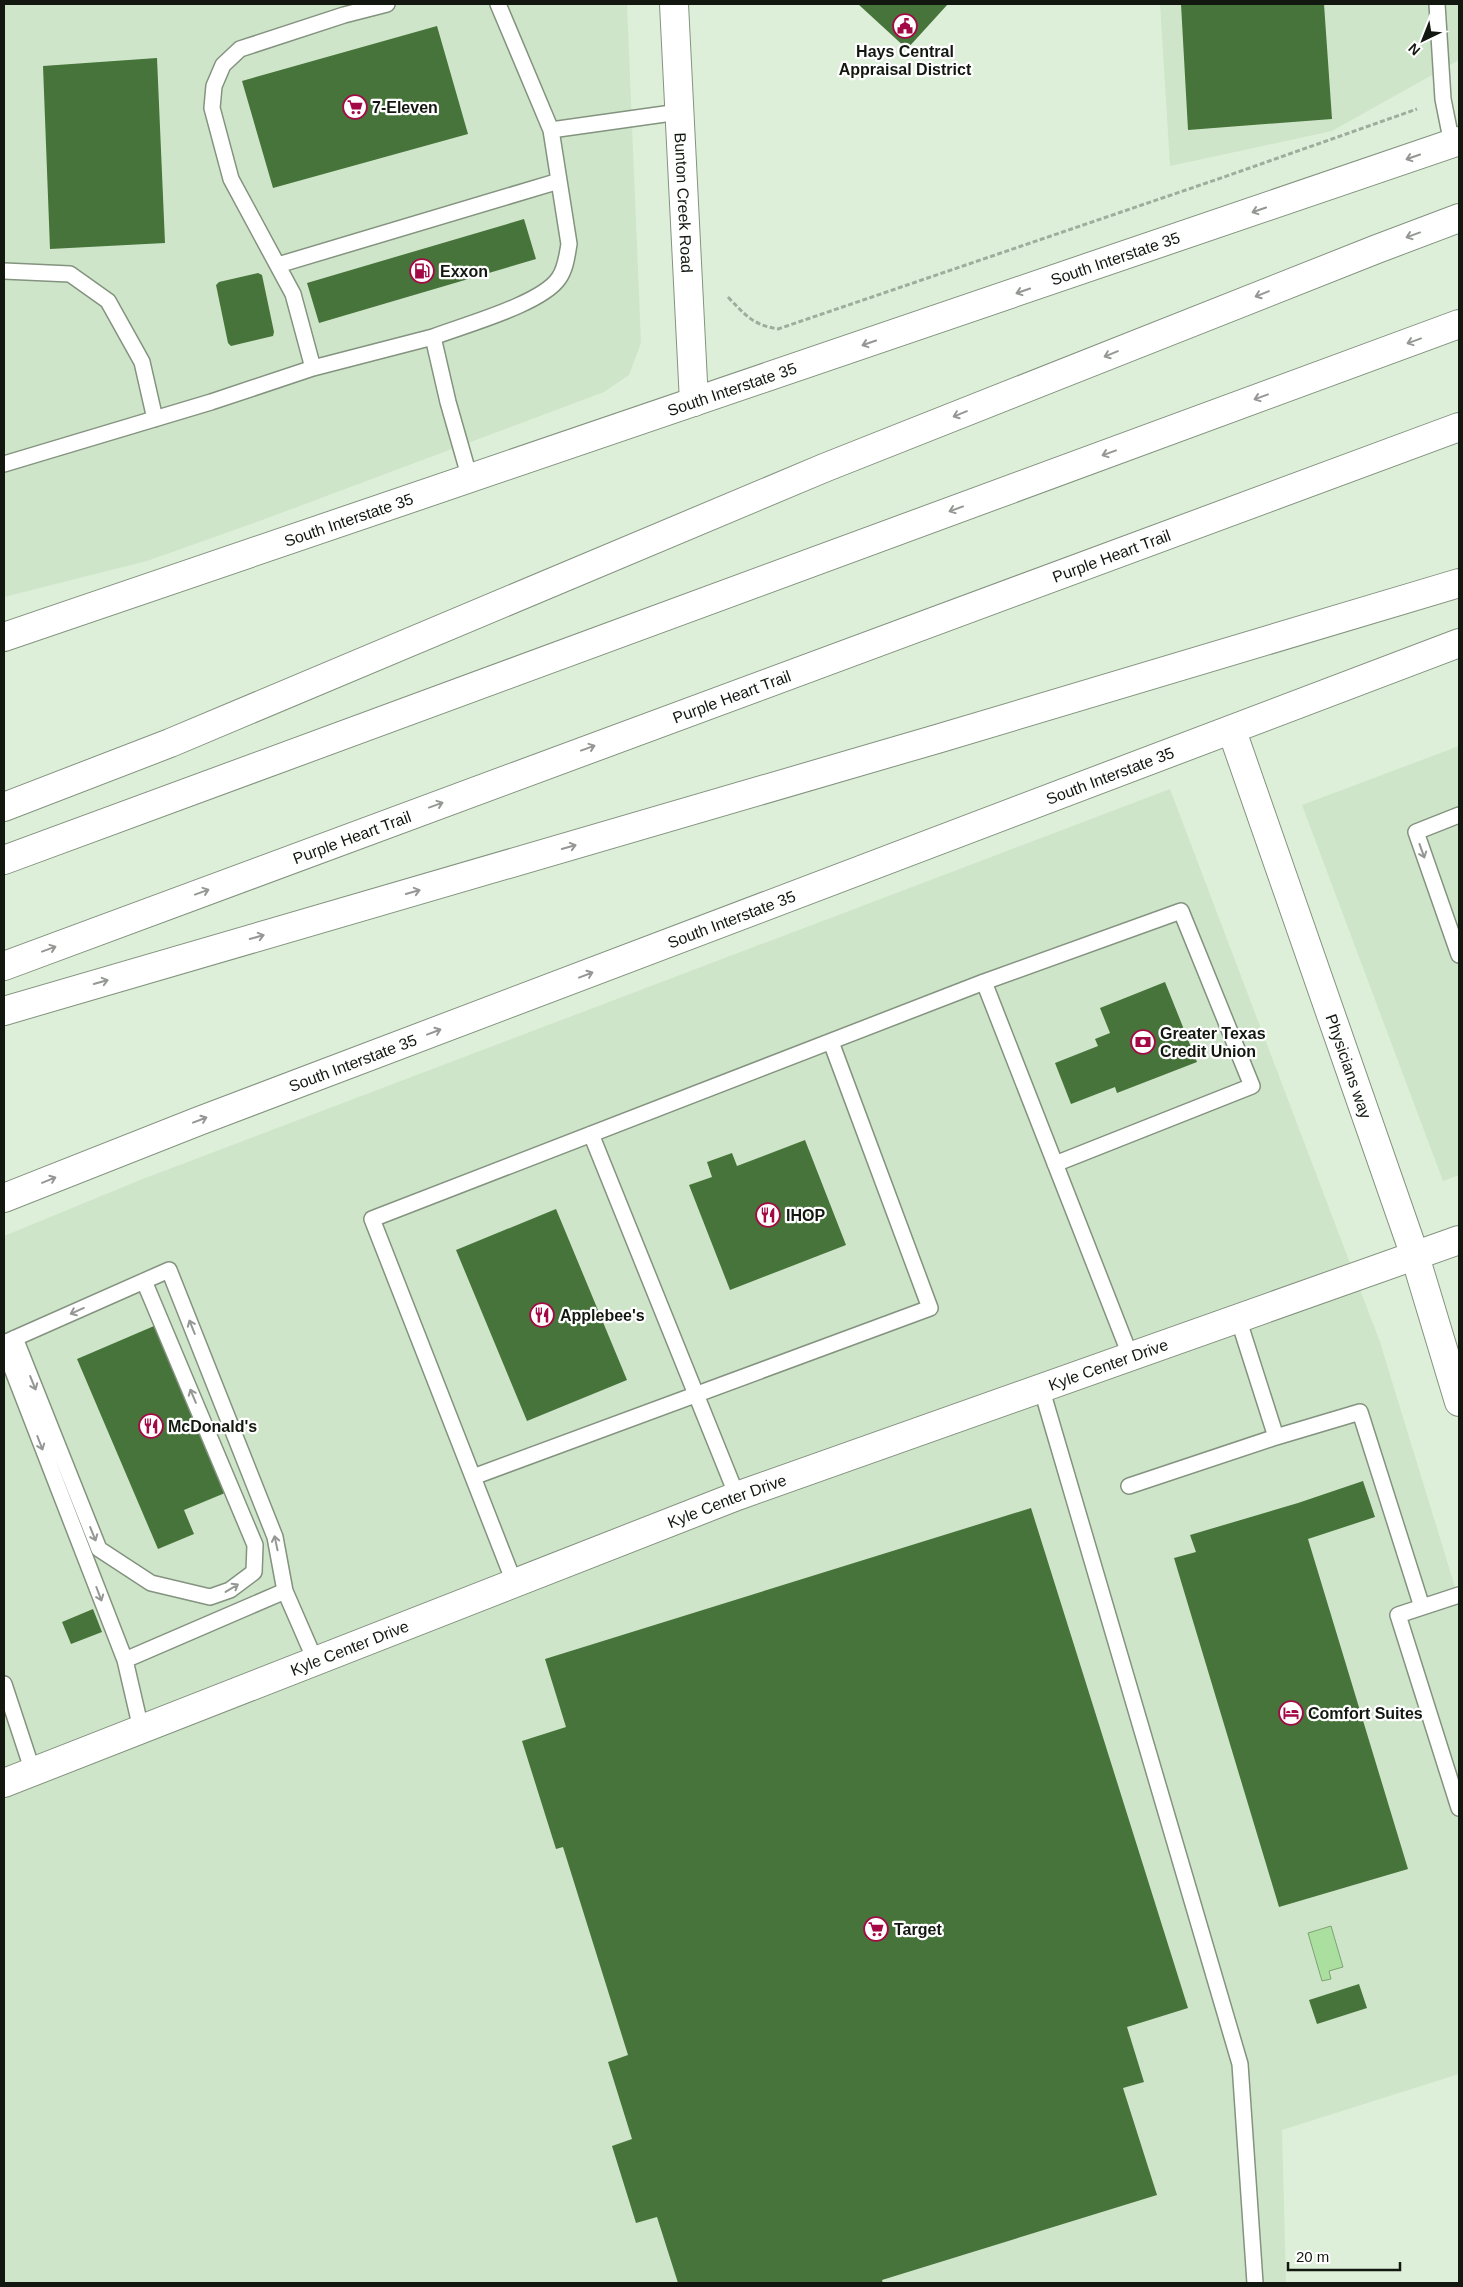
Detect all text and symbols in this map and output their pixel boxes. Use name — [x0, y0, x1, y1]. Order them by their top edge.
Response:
public building icon: Hays Central Appraisal District — [892, 13, 918, 39]
north arrow — [1398, 15, 1448, 65]
text: N — [1405, 40, 1423, 59]
place label: Hays Central Appraisal District — [839, 43, 972, 78]
supermarket icon: 7-Eleven — [342, 94, 368, 120]
place label: 7-Eleven — [372, 99, 438, 116]
street label: Bunton Creek Road — [671, 132, 696, 273]
one-way arrow — [1406, 153, 1421, 162]
one-way arrow — [1252, 206, 1268, 215]
street label: South Interstate 35 — [1049, 229, 1182, 289]
one-way arrow — [1406, 231, 1422, 240]
fuel station icon: Exxon — [409, 258, 435, 284]
place label: Exxon — [440, 263, 488, 280]
one-way arrow — [1015, 286, 1031, 296]
one-way arrow — [1255, 290, 1270, 299]
one-way arrow — [1406, 337, 1422, 346]
one-way arrow — [862, 339, 877, 348]
one-way arrow — [1104, 350, 1119, 359]
street label: South Interstate 35 — [665, 359, 799, 419]
one-way arrow — [1254, 393, 1269, 402]
one-way arrow — [953, 409, 968, 419]
one-way arrow — [1101, 449, 1117, 458]
street label: South Interstate 35 — [282, 490, 416, 550]
one-way arrow — [949, 505, 964, 514]
street label: Purple Heart Trail — [1050, 527, 1173, 586]
street label: Purple Heart Trail — [670, 667, 793, 727]
one-way arrow — [580, 743, 596, 752]
street label: South Interstate 35 — [1044, 744, 1177, 808]
one-way arrow — [428, 800, 443, 809]
street label: Purple Heart Trail — [291, 808, 413, 867]
one-way arrow — [561, 841, 577, 851]
one-way arrow — [1418, 842, 1427, 858]
one-way arrow — [194, 887, 209, 896]
one-way arrow — [405, 887, 421, 897]
street label: South Interstate 35 — [665, 888, 798, 951]
one-way arrow — [249, 932, 265, 942]
one-way arrow — [41, 944, 57, 953]
one-way arrow — [578, 970, 593, 979]
one-way arrow — [93, 977, 109, 987]
street label: Physicians way — [1322, 1012, 1374, 1121]
place label: Greater Texas Credit Union — [1160, 1025, 1266, 1060]
one-way arrow — [426, 1027, 441, 1036]
bank icon: Greater Texas Credit Union — [1130, 1029, 1156, 1055]
street label: South Interstate 35 — [287, 1031, 419, 1095]
one-way arrow — [192, 1115, 207, 1125]
one-way arrow — [41, 1175, 56, 1184]
restaurant icon: IHOP — [755, 1202, 781, 1228]
place label: IHOP — [786, 1207, 825, 1224]
restaurant icon: Applebee's — [529, 1302, 555, 1328]
one-way arrow — [70, 1306, 85, 1316]
place label: Applebee's — [560, 1307, 645, 1324]
one-way arrow — [186, 1320, 196, 1335]
street label: Kyle Center Drive — [1046, 1336, 1170, 1394]
one-way arrow — [29, 1375, 38, 1390]
one-way arrow — [187, 1389, 197, 1404]
restaurant icon: McDonald's — [138, 1413, 164, 1439]
place label: McDonald's — [168, 1418, 257, 1435]
one-way arrow — [36, 1435, 46, 1450]
street label: Kyle Center Drive — [665, 1471, 789, 1531]
one-way arrow — [89, 1526, 98, 1541]
one-way arrow — [271, 1536, 280, 1552]
one-way arrow — [224, 1582, 238, 1592]
one-way arrow — [95, 1586, 104, 1601]
street label: Kyle Center Drive — [288, 1617, 411, 1679]
hotel icon: Comfort Suites — [1278, 1700, 1304, 1726]
place label: Comfort Suites — [1308, 1705, 1423, 1722]
supermarket icon: Target — [863, 1916, 889, 1942]
place label: Target — [894, 1921, 942, 1938]
scale bar — [1288, 2240, 1400, 2272]
text: 20 m — [1296, 2248, 1329, 2265]

